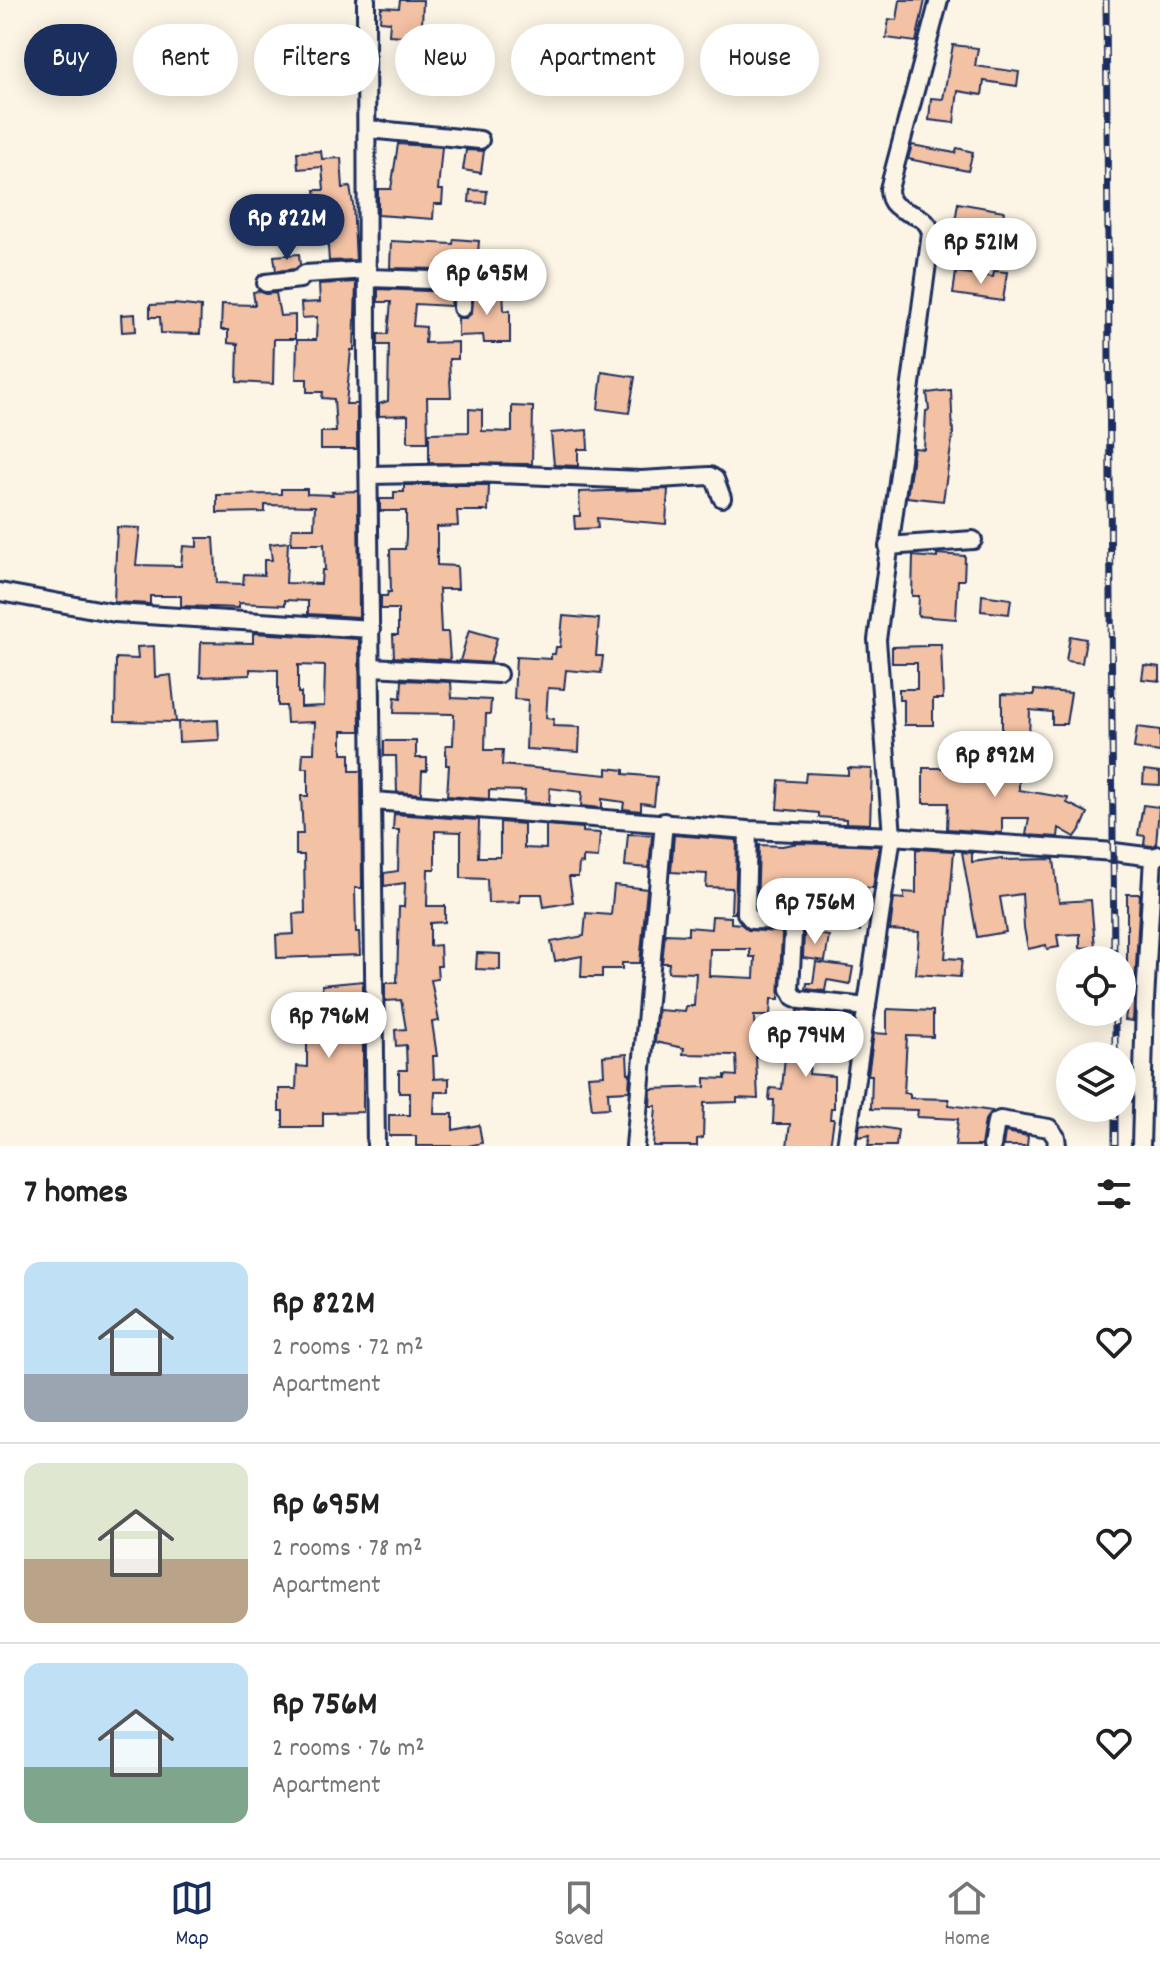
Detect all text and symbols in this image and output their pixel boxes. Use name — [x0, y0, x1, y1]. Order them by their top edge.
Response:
chip: Buy — [24, 24, 117, 96]
chip: Rent — [133, 24, 238, 96]
chip: Filters — [254, 24, 379, 96]
chip: New — [395, 24, 495, 96]
chip: Apartment — [511, 24, 684, 96]
chip: House — [700, 24, 819, 96]
pin: Rp 822M — [213, 194, 361, 262]
text: Rp 822M — [248, 201, 327, 238]
pin: Rp 521M — [907, 218, 1055, 286]
text: Rp 521M — [944, 225, 1018, 262]
pin: Rp 695M — [413, 249, 561, 317]
text: Rp 695M — [446, 256, 528, 293]
pin: Rp 892M — [921, 731, 1069, 799]
text: Rp 892M — [955, 738, 1035, 775]
pin: Rp 756M — [741, 878, 889, 946]
text: Rp 756M — [775, 885, 855, 922]
map controls — [1056, 946, 1136, 1122]
button: locate — [1056, 946, 1136, 1026]
pin: Rp 796M — [255, 992, 403, 1060]
text: Rp 796M — [289, 999, 369, 1036]
pin: Rp 794M — [732, 1011, 880, 1079]
text: Rp 794M — [767, 1018, 845, 1055]
button: layers — [1056, 1042, 1136, 1122]
text: 7 homes — [24, 1170, 128, 1219]
icon: filters — [1092, 1172, 1136, 1216]
text: Rp 822M — [272, 1281, 375, 1330]
icon: home — [88, 1294, 184, 1390]
icon: heart — [1092, 1320, 1136, 1364]
text: 2 rooms · 72 m² — [272, 1330, 423, 1367]
text: Apartment — [272, 1367, 381, 1404]
text: Rp 695M — [272, 1482, 380, 1531]
icon: home — [88, 1495, 184, 1591]
icon: heart — [1092, 1521, 1136, 1565]
text: 2 rooms · 78 m² — [272, 1531, 422, 1568]
text: Apartment — [272, 1568, 381, 1605]
text: Rp 756M — [272, 1682, 377, 1731]
icon: home — [88, 1695, 184, 1791]
icon: heart — [1092, 1721, 1136, 1765]
text: 2 rooms · 76 m² — [272, 1731, 425, 1768]
text: Apartment — [272, 1768, 381, 1805]
tab: Map — [170, 1876, 214, 1955]
tab: Saved — [554, 1876, 604, 1955]
tab: Home — [944, 1876, 990, 1955]

